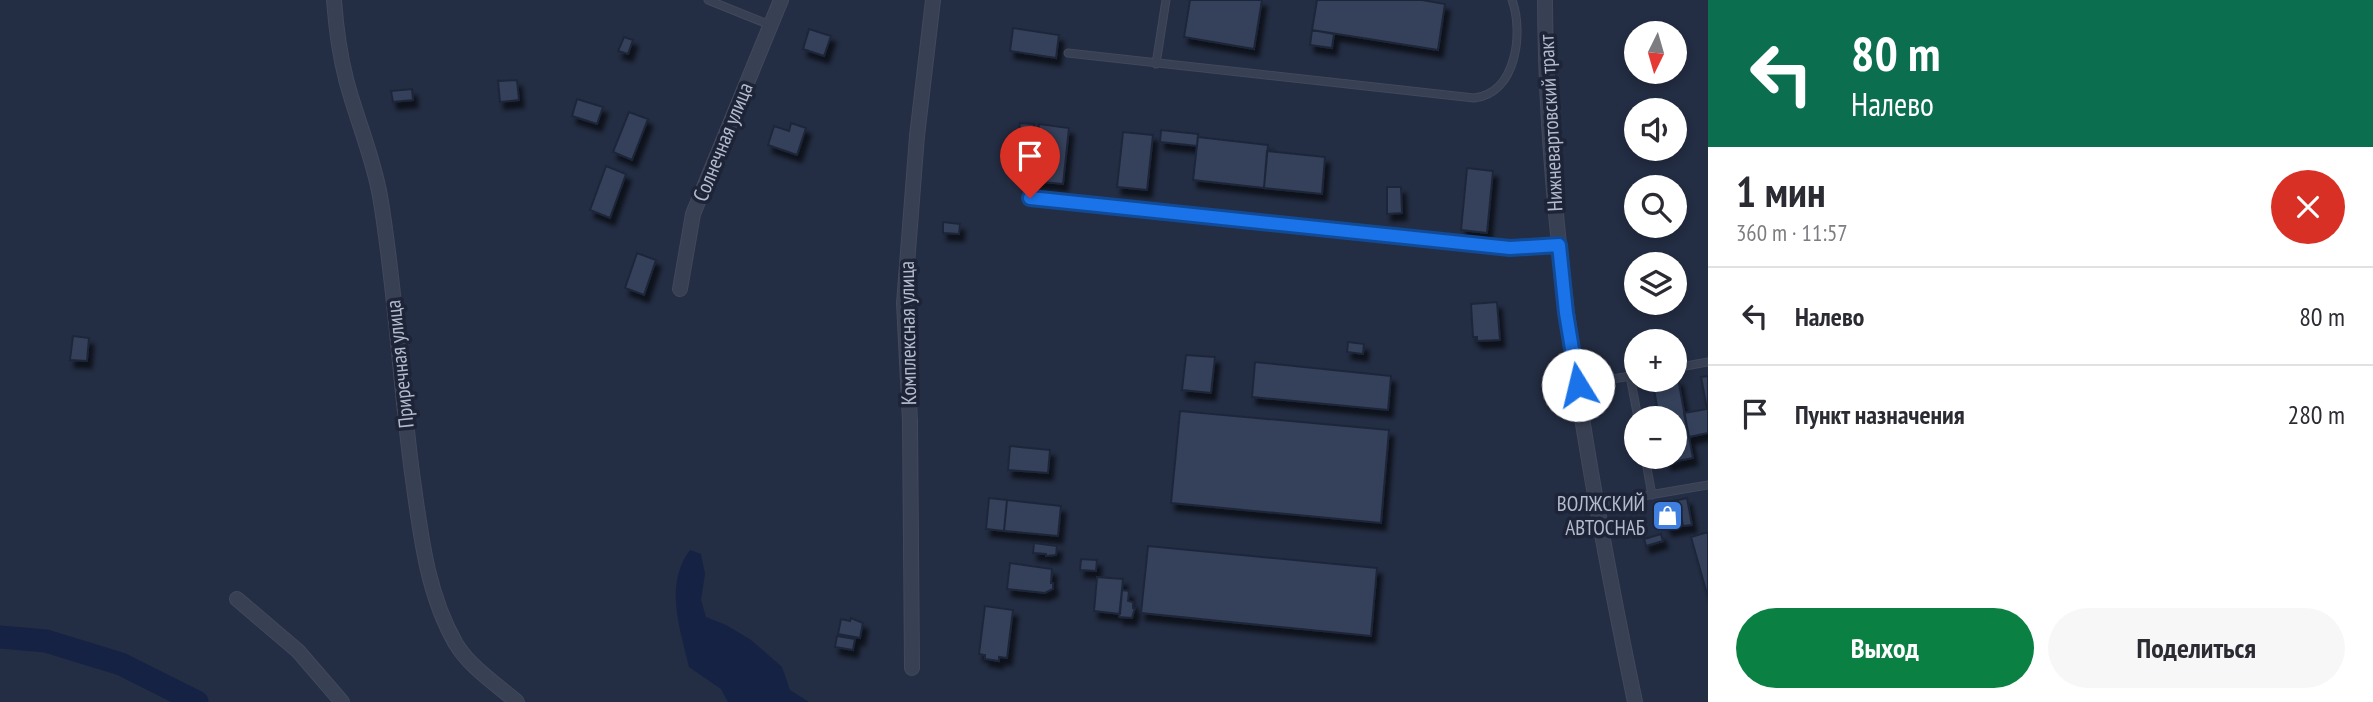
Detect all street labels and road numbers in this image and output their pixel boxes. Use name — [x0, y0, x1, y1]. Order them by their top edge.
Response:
street label: Нижневартовский тракт — [1532, 34, 1569, 212]
street label: Солнечная улица — [686, 78, 759, 205]
street label: Комплексная улица — [893, 261, 922, 405]
street label: Приречная улица — [379, 299, 420, 429]

